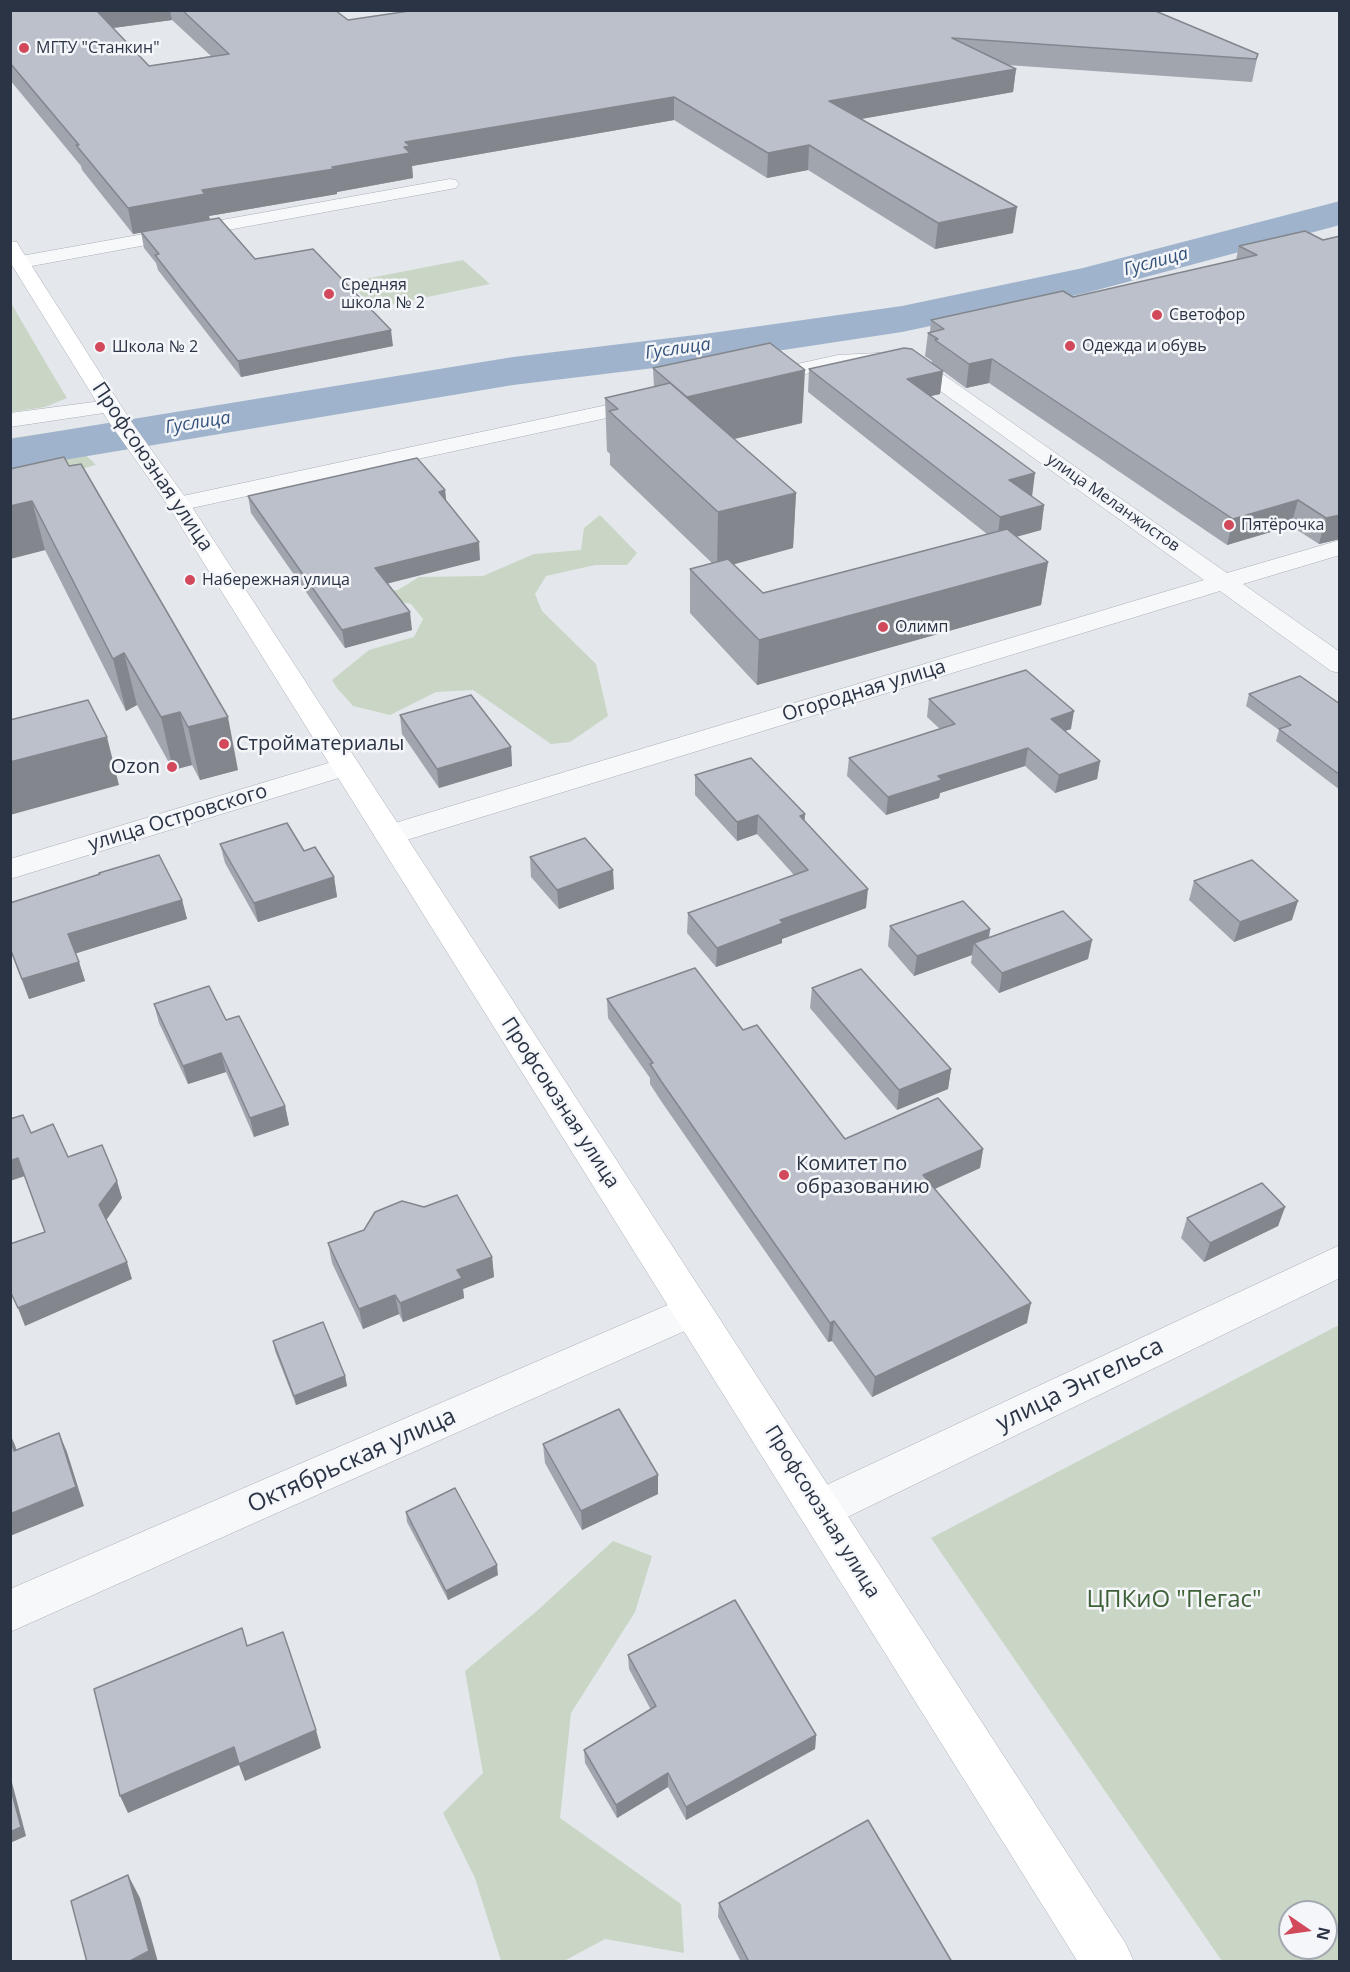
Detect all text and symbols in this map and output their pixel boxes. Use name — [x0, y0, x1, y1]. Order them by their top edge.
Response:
place label: МГТУ "Станкин" — [36, 38, 160, 58]
marker: МГТУ "Станкин" — [17, 41, 31, 55]
water label: Гуслица — [1121, 243, 1191, 281]
place label: Средняя школа № 2 — [341, 275, 425, 313]
marker: Средняя школа № 2 — [322, 287, 336, 301]
place label: Светофор — [1169, 305, 1245, 325]
marker: Светофор — [1150, 308, 1164, 322]
water label: Гуслица — [644, 334, 712, 364]
place label: Одежда и обувь — [1082, 336, 1207, 356]
place label: Школа № 2 — [112, 337, 198, 357]
marker: Одежда и обувь — [1063, 339, 1077, 353]
marker: Школа № 2 — [93, 340, 107, 354]
street label: Профсоюзная улица — [86, 378, 218, 556]
water label: Гуслица — [164, 407, 232, 439]
street label: улица Меланжистов — [1043, 450, 1183, 556]
place label: Пятёрочка — [1241, 515, 1324, 535]
marker: Пятёрочка — [1222, 518, 1236, 532]
place label: Набережная улица — [202, 570, 350, 590]
marker: Набережная улица — [183, 573, 197, 587]
place label: Олимп — [895, 617, 948, 637]
marker: Олимп — [876, 620, 890, 634]
street label: Огородная улица — [779, 655, 949, 727]
place label: Стройматериалы — [236, 732, 404, 756]
marker: Стройматериалы — [217, 737, 231, 751]
place label: Ozon — [111, 755, 160, 779]
marker: Ozon — [165, 760, 179, 774]
street label: улица Островского — [86, 779, 270, 857]
street label: Профсоюзная улица — [496, 1013, 624, 1193]
place label: Комитет по образованию — [796, 1152, 930, 1199]
marker: Комитет по образованию — [777, 1168, 791, 1182]
street label: улица Энгельса — [992, 1332, 1168, 1438]
street label: Октябрьская улица — [243, 1402, 461, 1520]
street label: Профсоюзная улица — [759, 1421, 885, 1603]
park label: ЦПКиО "Пегас" — [1086, 1586, 1262, 1614]
north arrow — [1278, 1900, 1338, 1960]
text: N — [1311, 1925, 1336, 1942]

